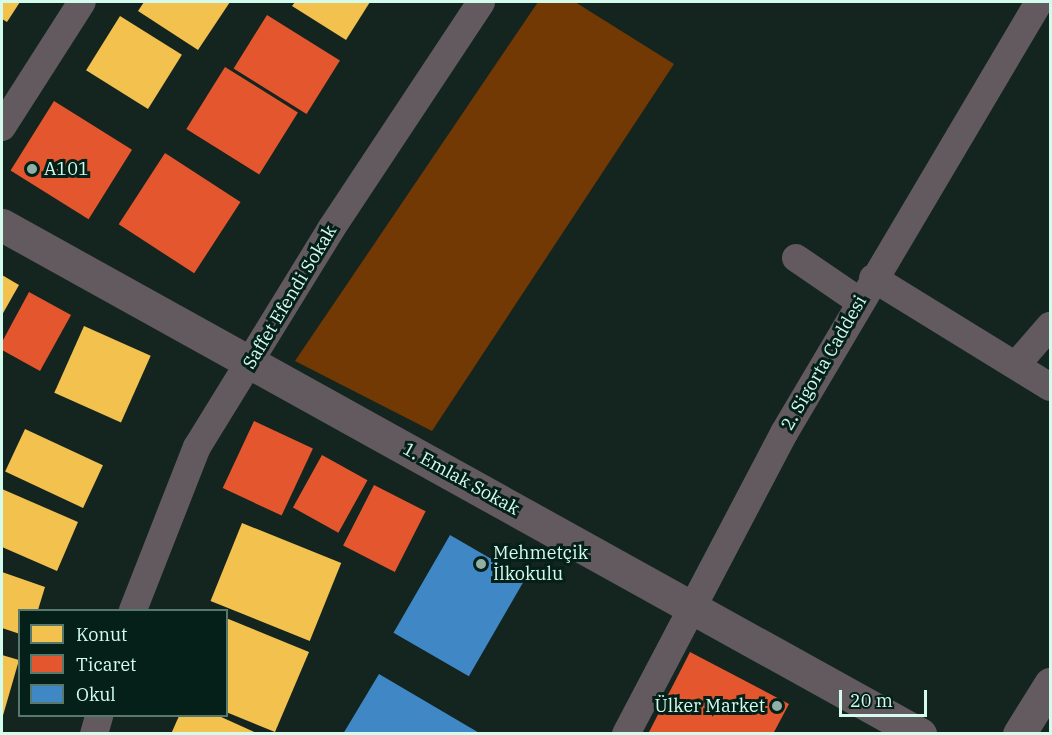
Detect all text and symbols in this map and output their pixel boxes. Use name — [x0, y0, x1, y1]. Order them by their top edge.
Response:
place label: A101 — [44, 158, 89, 180]
marker: A101 — [25, 162, 39, 176]
street label: Saffet Efendi Sokak — [239, 221, 341, 373]
street label: 2. Sigorta Caddesi — [777, 292, 871, 434]
street label: 1. Emlak Sokak — [399, 438, 523, 520]
place label: Mehmetçik İlkokulu — [493, 543, 588, 586]
marker: Mehmetçik İlkokulu — [474, 557, 488, 571]
legend — [18, 609, 228, 717]
text: Konut — [76, 623, 127, 646]
text: Ticaret — [76, 653, 136, 676]
scale bar — [842, 678, 930, 716]
text: Okul — [76, 683, 116, 706]
text: 20 m — [850, 689, 893, 712]
place label: Ülker Market — [655, 695, 765, 717]
marker: Ülker Market — [770, 699, 784, 713]

